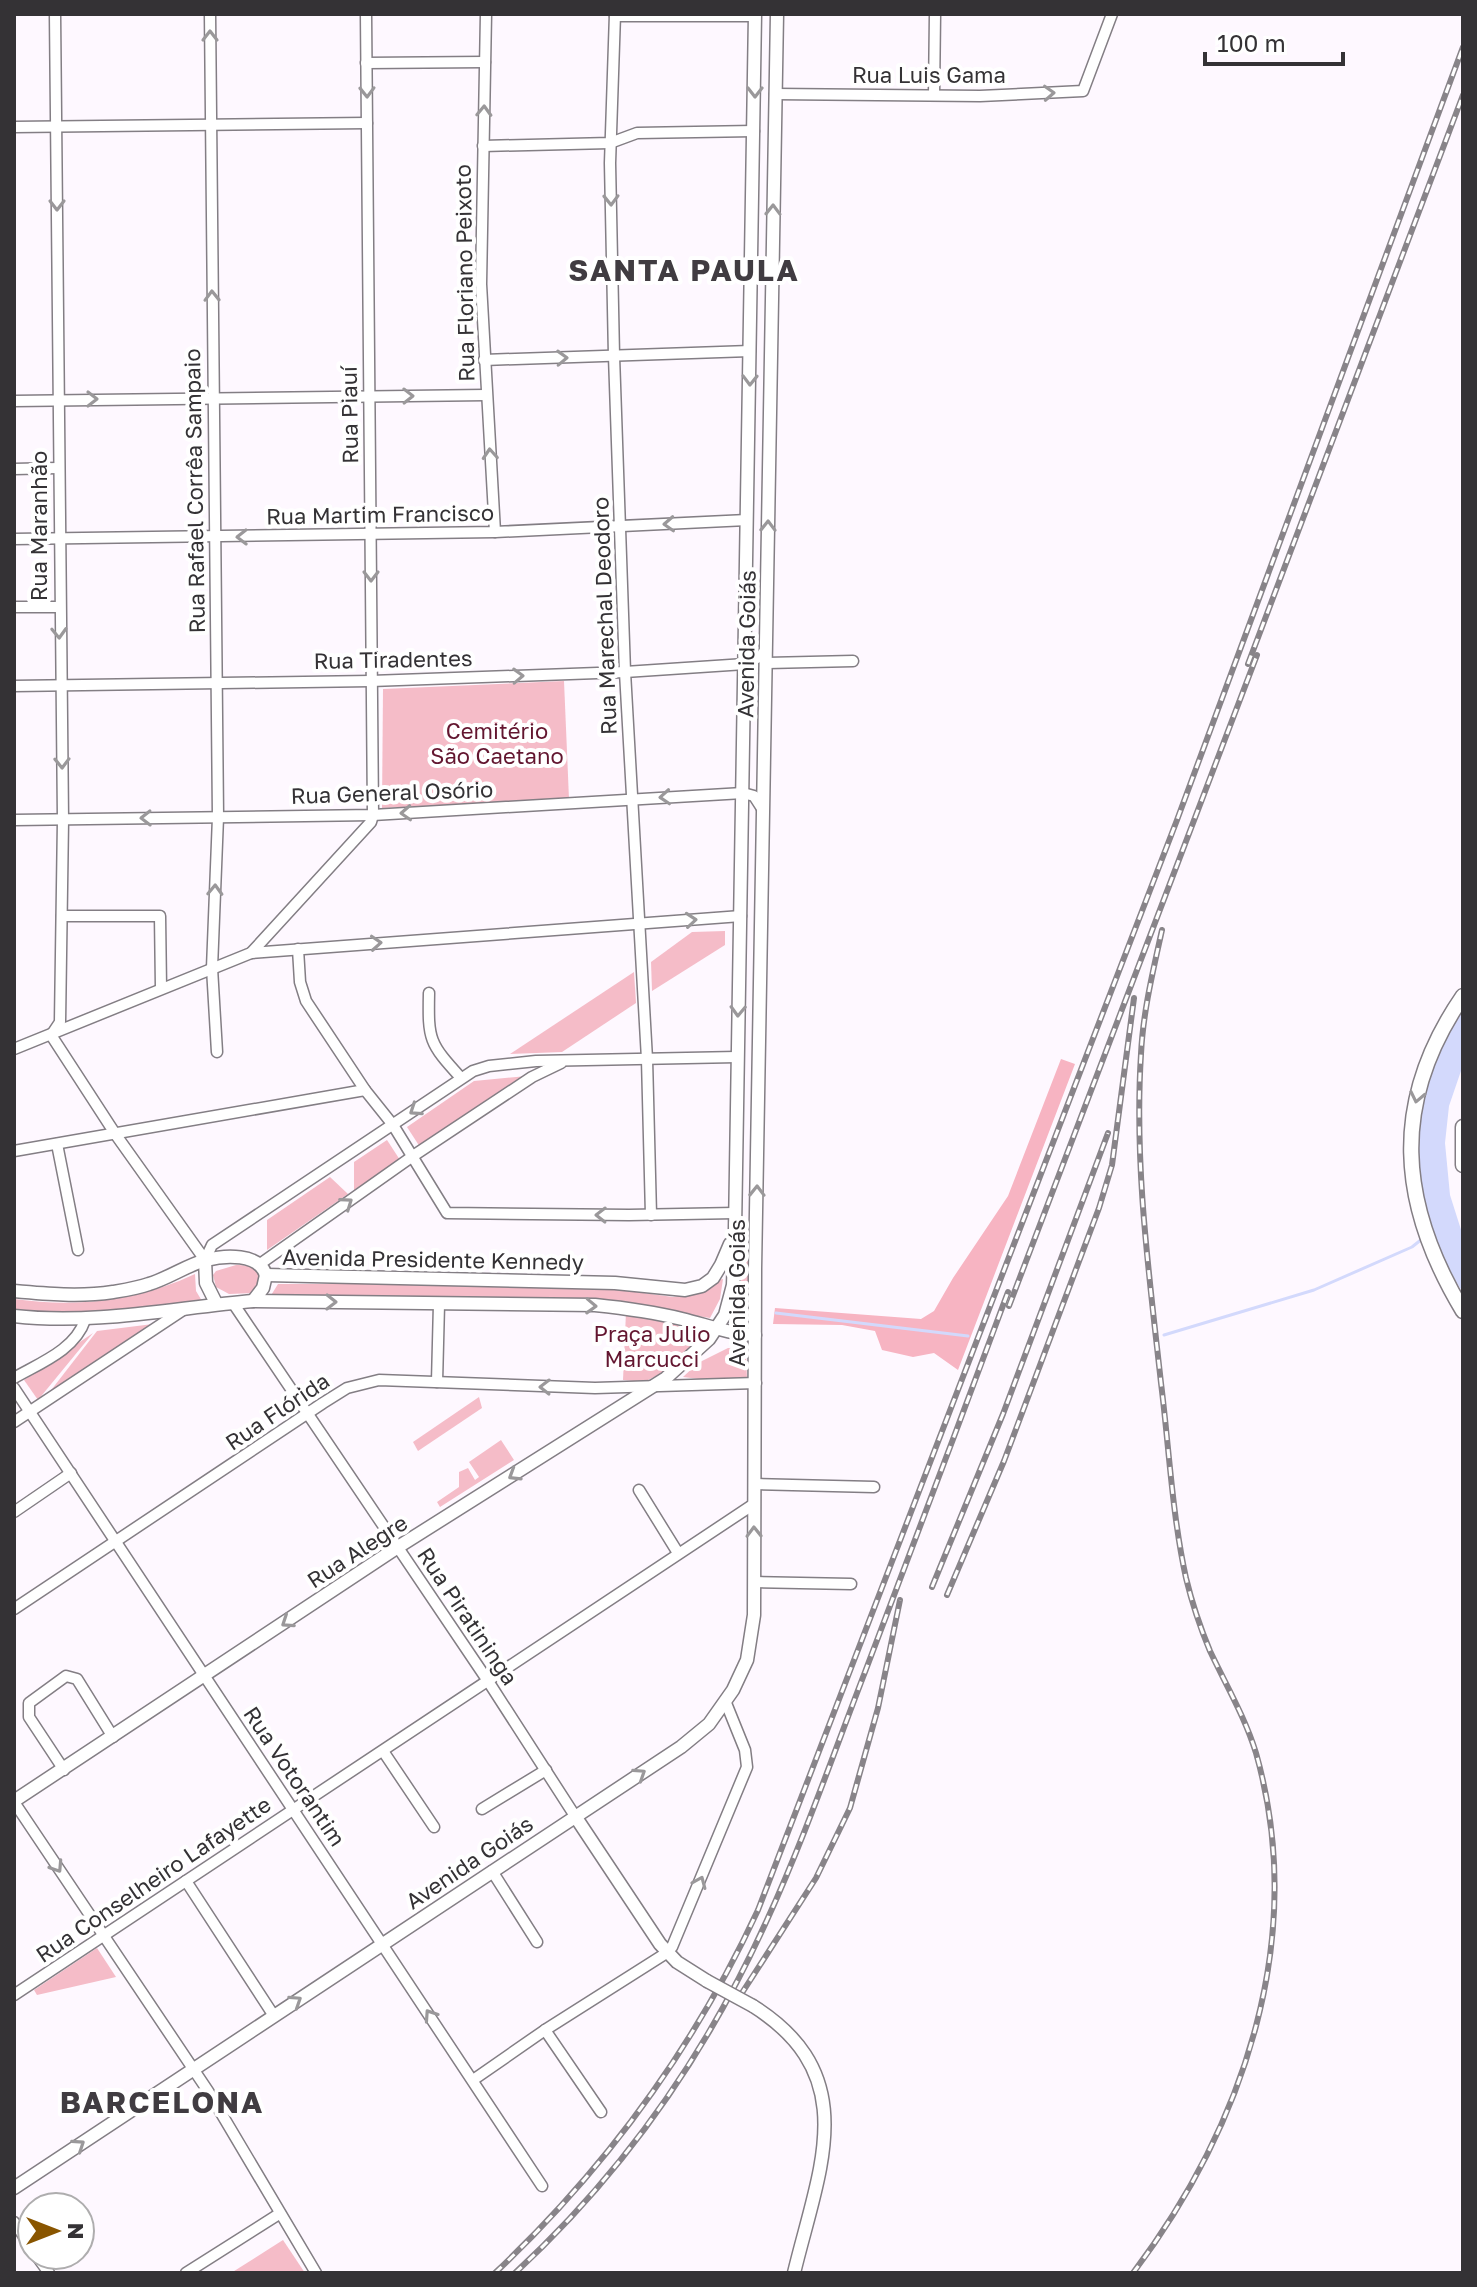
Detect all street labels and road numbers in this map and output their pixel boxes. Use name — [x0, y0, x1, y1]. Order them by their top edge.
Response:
street label: Rua Luis Gama — [852, 61, 1006, 88]
street label: Rua Floriano Peixoto — [449, 164, 479, 382]
street label: Rua Rafael Corrêa Sampaio — [178, 348, 210, 634]
street label: Rua Piauí — [335, 364, 363, 464]
street label: Rua Maranhão — [25, 451, 52, 601]
street label: Rua Marechal Deodoro — [586, 496, 622, 736]
street label: Rua Martim Francisco — [266, 499, 494, 529]
street label: Avenida Goiás — [731, 570, 761, 718]
street label: Rua Tiradentes — [313, 644, 473, 674]
street label: Rua General Osório — [290, 775, 494, 809]
street label: Avenida Goiás — [723, 1219, 750, 1367]
street label: Avenida Presidente Kennedy — [282, 1243, 584, 1275]
street label: Rua Flórida — [220, 1366, 334, 1456]
street label: Rua Alegre — [302, 1509, 412, 1593]
street label: Rua Piratininga — [412, 1542, 524, 1690]
street label: Rua Votorantim — [238, 1701, 352, 1851]
street label: Rua Conselheiro Lafayette — [30, 1790, 276, 1968]
street label: Avenida Goiás — [400, 1810, 538, 1914]

